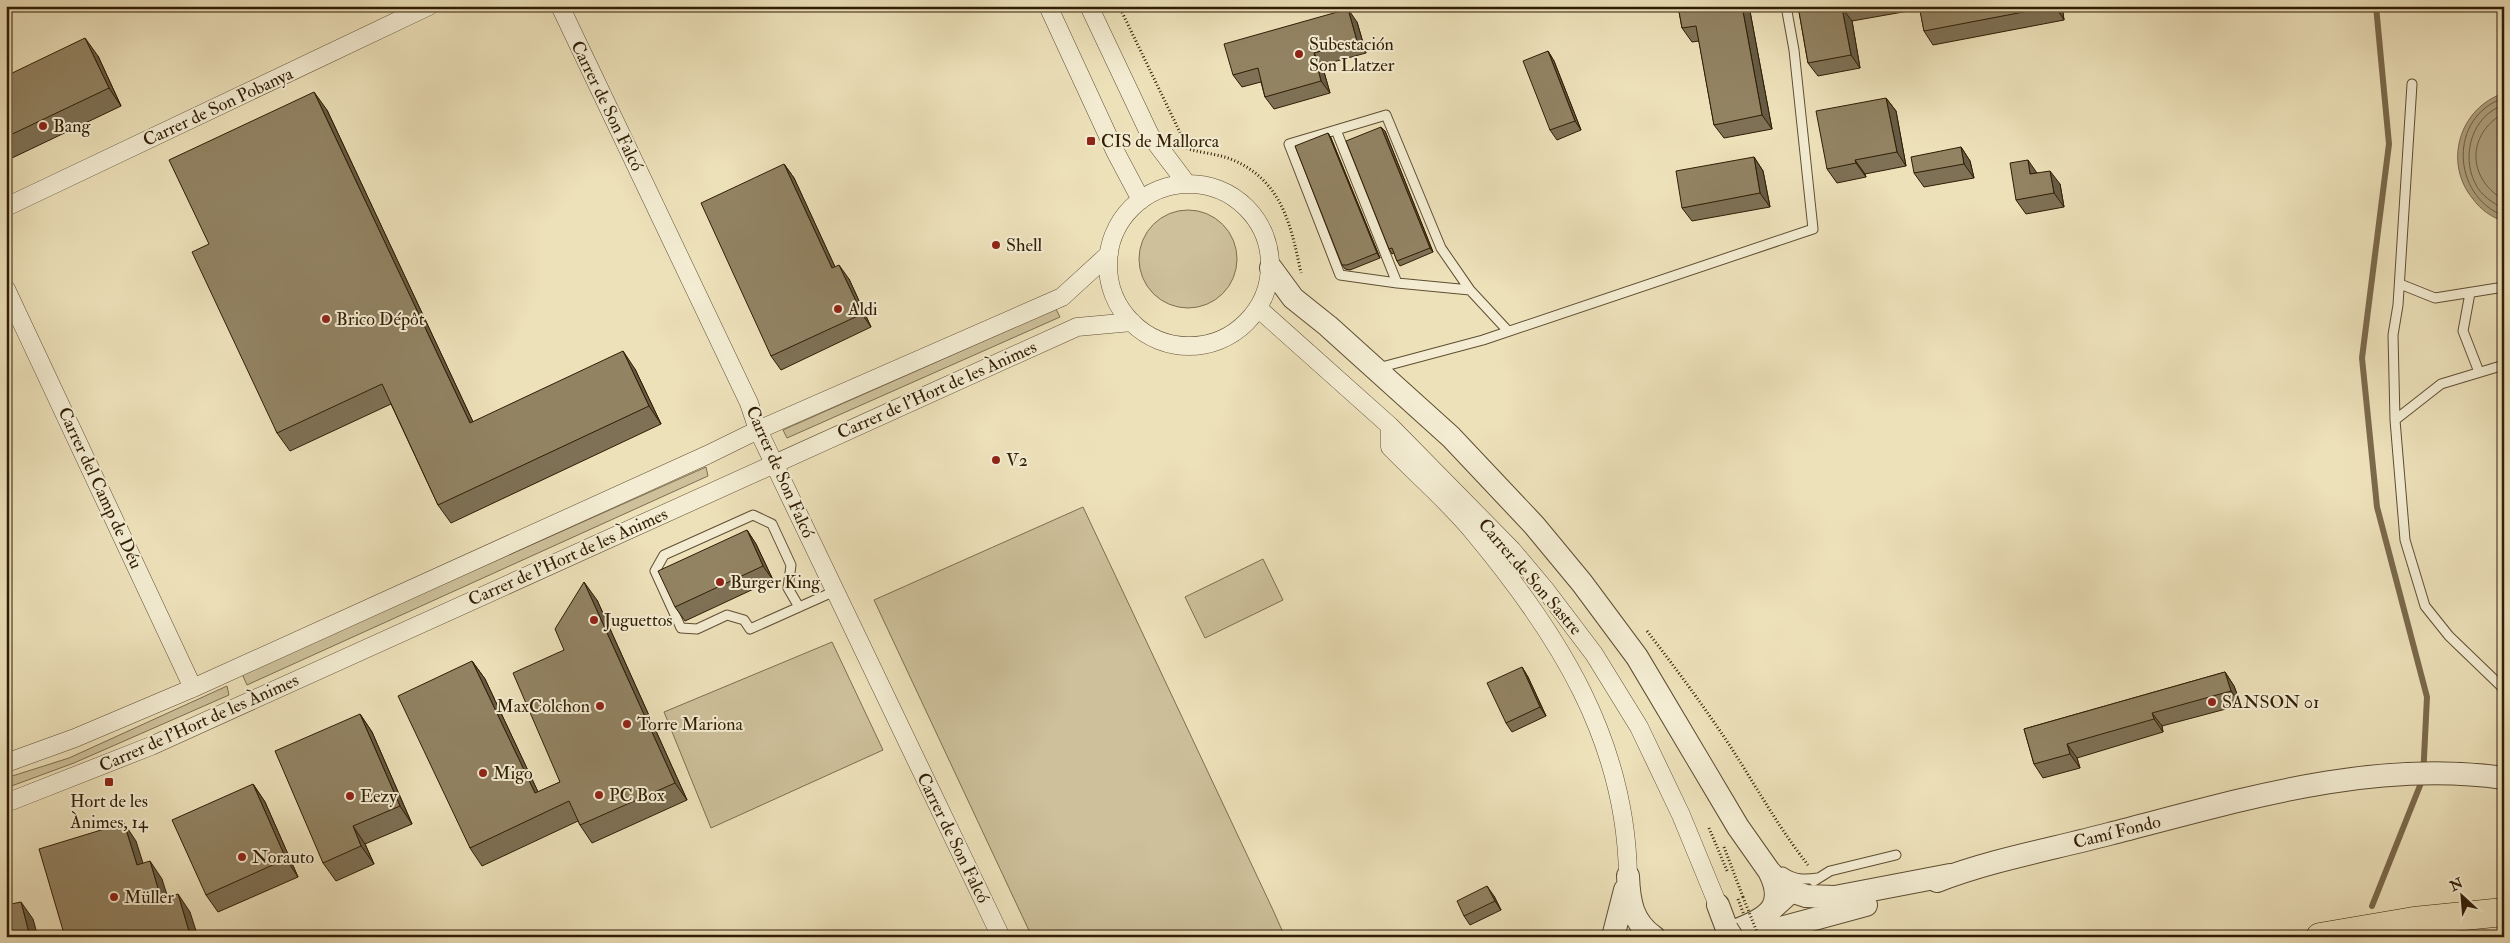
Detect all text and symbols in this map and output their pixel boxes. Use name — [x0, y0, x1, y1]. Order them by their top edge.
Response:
place label: Subestación Son Llatzer — [1309, 33, 1395, 77]
street label: Carrer de Son Falcó — [565, 37, 649, 175]
marker: Subestación Son Llatzer — [1293, 48, 1305, 60]
street label: Carrer de Son Pobanya — [139, 62, 297, 152]
place label: Bang — [53, 115, 91, 138]
marker: Bang — [37, 120, 49, 132]
place label: CIS de Mallorca — [1101, 130, 1220, 153]
marker: CIS de Mallorca — [1085, 135, 1097, 147]
place label: Shell — [1006, 234, 1043, 257]
marker: Shell — [990, 239, 1002, 251]
place label: Aldi — [847, 298, 878, 321]
marker: Aldi — [832, 303, 844, 315]
place label: Brico Dépôt — [336, 308, 425, 331]
marker: Brico Dépôt — [320, 313, 332, 325]
street label: Carrer de l'Hort de les Ànimes — [834, 336, 1040, 444]
street label: Carrer de Son Falcó — [741, 402, 820, 542]
street label: Carrer del Camp de Déu — [52, 404, 148, 572]
place label: V2 — [1006, 449, 1028, 472]
marker: V2 — [990, 454, 1002, 466]
street label: Carrer de l'Hort de les Ànimes — [465, 503, 671, 611]
street label: Carrer de Son Sastre — [1473, 514, 1587, 641]
place label: Burger King — [730, 571, 821, 594]
marker: Burger King — [714, 576, 726, 588]
place label: Juguettos — [603, 609, 673, 632]
marker: Juguettos — [588, 614, 600, 626]
street label: Carrer de l'Hort de les Ànimes — [96, 669, 302, 777]
place label: SANSON 01 — [2222, 691, 2319, 714]
place label: MaxColchon — [496, 695, 590, 718]
marker: SANSON 01 — [2206, 696, 2218, 708]
marker: MaxColchon — [594, 700, 606, 712]
place label: Torre Mariona — [637, 713, 743, 736]
marker: Torre Mariona — [621, 718, 633, 730]
place label: Migo — [493, 762, 533, 785]
marker: Migo — [477, 767, 489, 779]
street label: Carrer de Son Falcó — [911, 769, 995, 907]
marker: Hort de les Ànimes, 14 — [103, 776, 115, 788]
place label: PC Box — [609, 784, 665, 807]
place label: Eezy — [360, 785, 398, 808]
marker: PC Box — [593, 789, 605, 801]
place label: Hort de les Ànimes, 14 — [69, 790, 149, 834]
marker: Eezy — [344, 790, 356, 802]
street label: Camí Fondo — [2071, 810, 2163, 854]
place label: Norauto — [252, 846, 314, 869]
marker: Norauto — [236, 851, 248, 863]
north arrow — [2438, 870, 2488, 920]
text: N — [2446, 874, 2466, 896]
place label: Müller — [124, 886, 174, 909]
marker: Müller — [108, 891, 120, 903]

